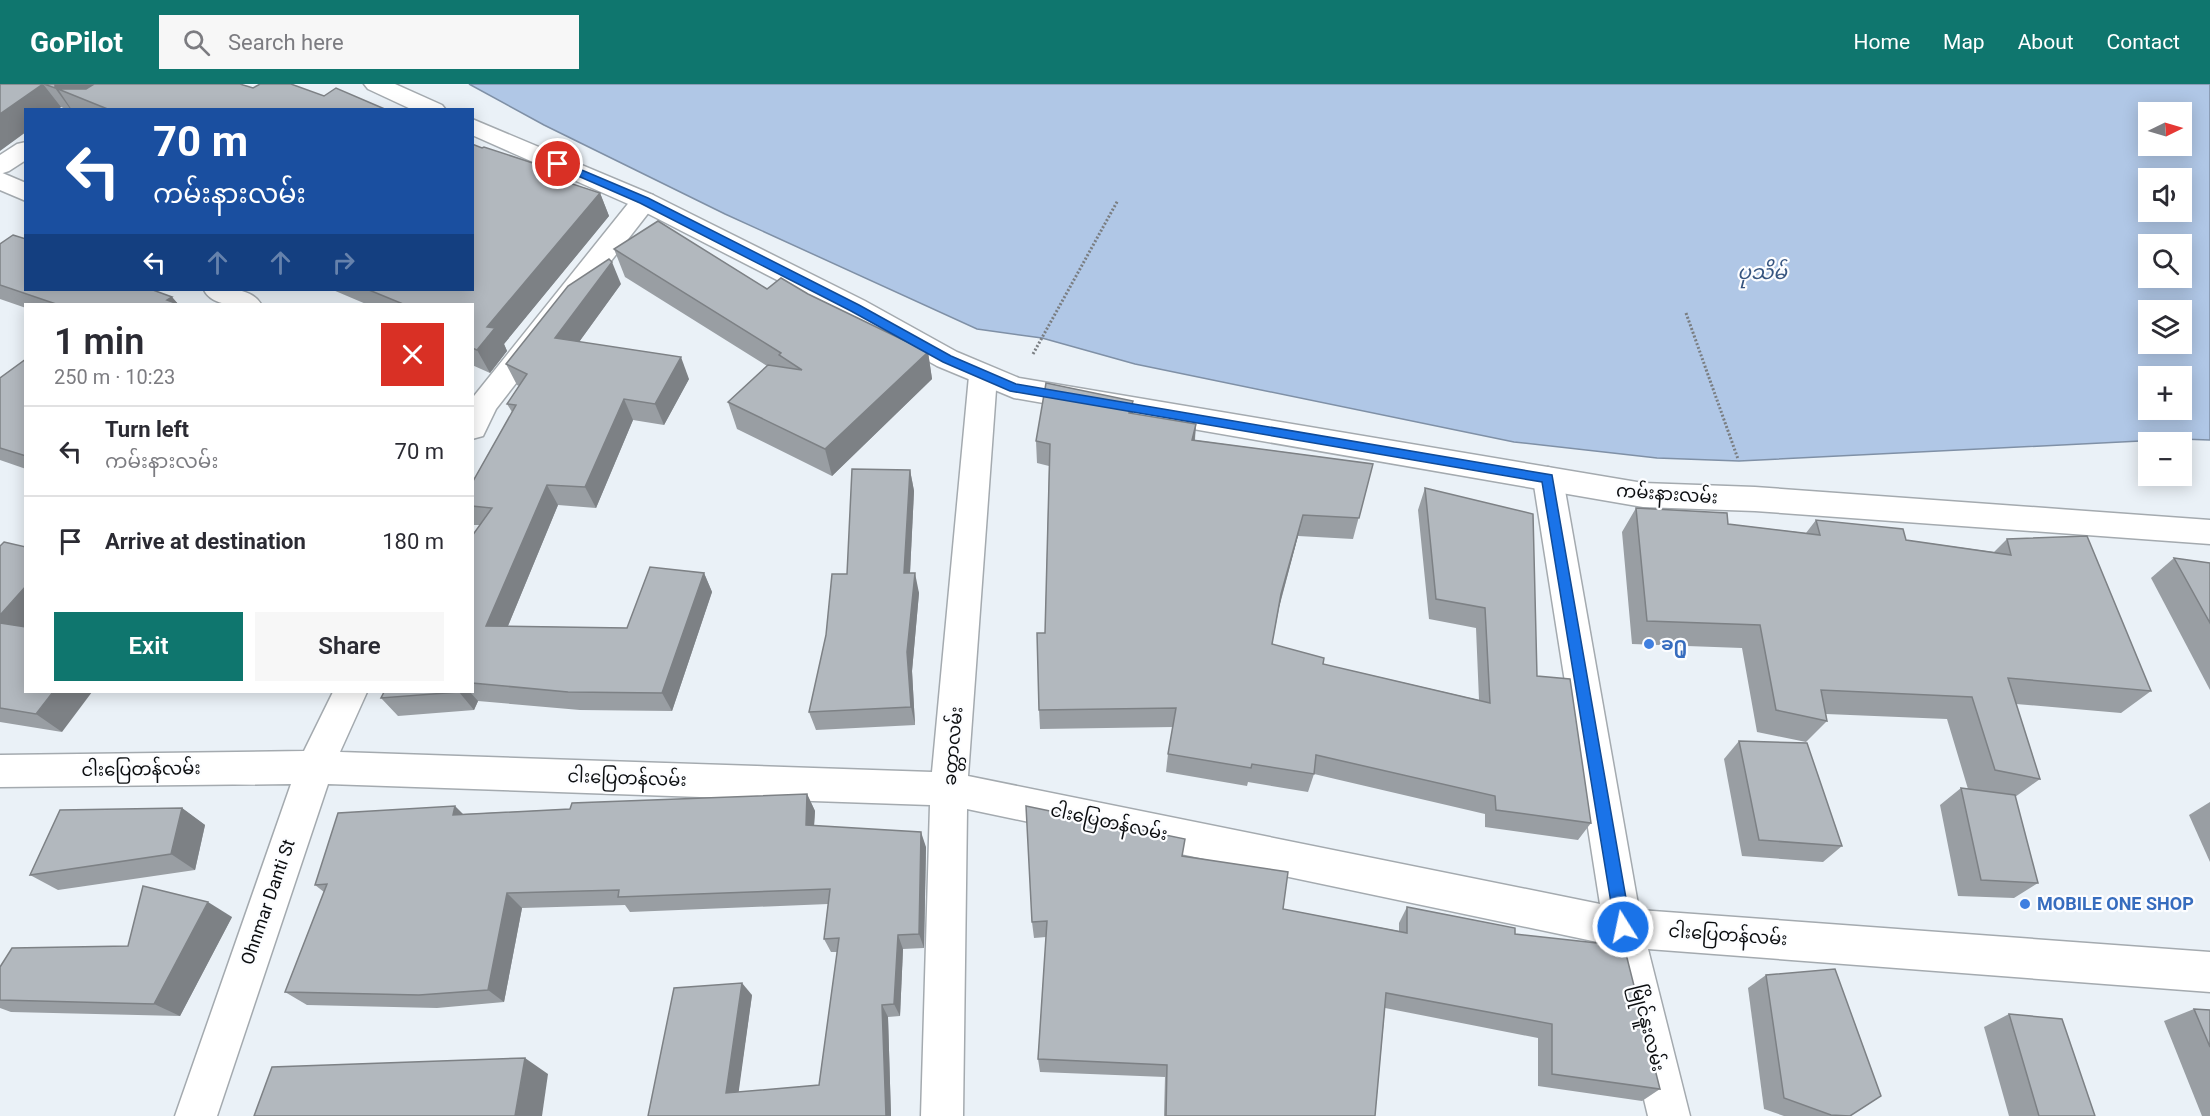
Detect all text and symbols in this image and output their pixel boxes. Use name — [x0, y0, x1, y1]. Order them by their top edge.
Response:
search box — [159, 15, 579, 69]
text: GoPilot — [30, 26, 123, 59]
icon: search — [180, 26, 213, 59]
text: Search here — [228, 30, 344, 55]
text: Home — [1854, 30, 1910, 54]
text: Map — [1943, 30, 1985, 54]
text: About — [2018, 30, 2074, 54]
text: Contact — [2107, 30, 2180, 54]
north arrow — [2138, 102, 2192, 156]
map controls — [2138, 102, 2192, 486]
text: 70 m — [153, 117, 248, 166]
icon: left — [54, 132, 132, 210]
pin — [532, 138, 583, 189]
icon: arrive — [541, 147, 574, 180]
button: sound — [2138, 168, 2192, 222]
text: ကမ်းနားလမ်း — [153, 178, 306, 210]
button: search — [2138, 234, 2192, 288]
icon: left — [138, 246, 171, 279]
icon: ahead — [201, 246, 234, 279]
icon: ahead — [264, 246, 297, 279]
icon: right — [327, 246, 360, 279]
water label: ပုသိမ် — [1737, 258, 1788, 289]
button: layers — [2138, 300, 2192, 354]
text: 1 min — [54, 321, 144, 363]
button: close — [381, 323, 444, 386]
text: 250 m · 10:23 — [54, 365, 175, 389]
button: + — [2138, 366, 2192, 420]
text: Turn left — [105, 417, 189, 442]
button: − — [2138, 432, 2192, 486]
icon: left — [54, 435, 87, 468]
text: 70 m — [395, 439, 444, 464]
text: ကမ်းနားလမ်း — [105, 449, 218, 473]
street label: ကမ်းနားလမ်း — [1615, 477, 1719, 513]
icon: arrive — [54, 525, 87, 558]
text: Arrive at destination — [105, 529, 306, 554]
text: 180 m — [382, 529, 444, 554]
button: Exit — [54, 612, 243, 681]
button: Share — [255, 612, 444, 681]
place label: ခ႐ု — [1661, 633, 1687, 658]
marker: ခ႐ု — [1642, 637, 1656, 651]
street label: ခတ္တာလမ်း — [937, 705, 971, 787]
street label: ငါးပြေတန်လမ်း — [81, 755, 201, 785]
street label: ငါးပြေတန်လမ်း — [567, 763, 687, 795]
street label: ငါးပြေတန်လမ်း — [1048, 797, 1170, 849]
street label: Ohnmar Danti St — [236, 836, 299, 967]
place label: MOBILE ONE SHOP — [2037, 893, 2194, 914]
position arrow — [1591, 895, 1655, 959]
marker: MOBILE ONE SHOP — [2018, 897, 2032, 911]
street label: ငါးပြေတန်လမ်း — [1667, 918, 1788, 954]
street label: မြိုင်နူးလမ်း — [1623, 981, 1672, 1075]

